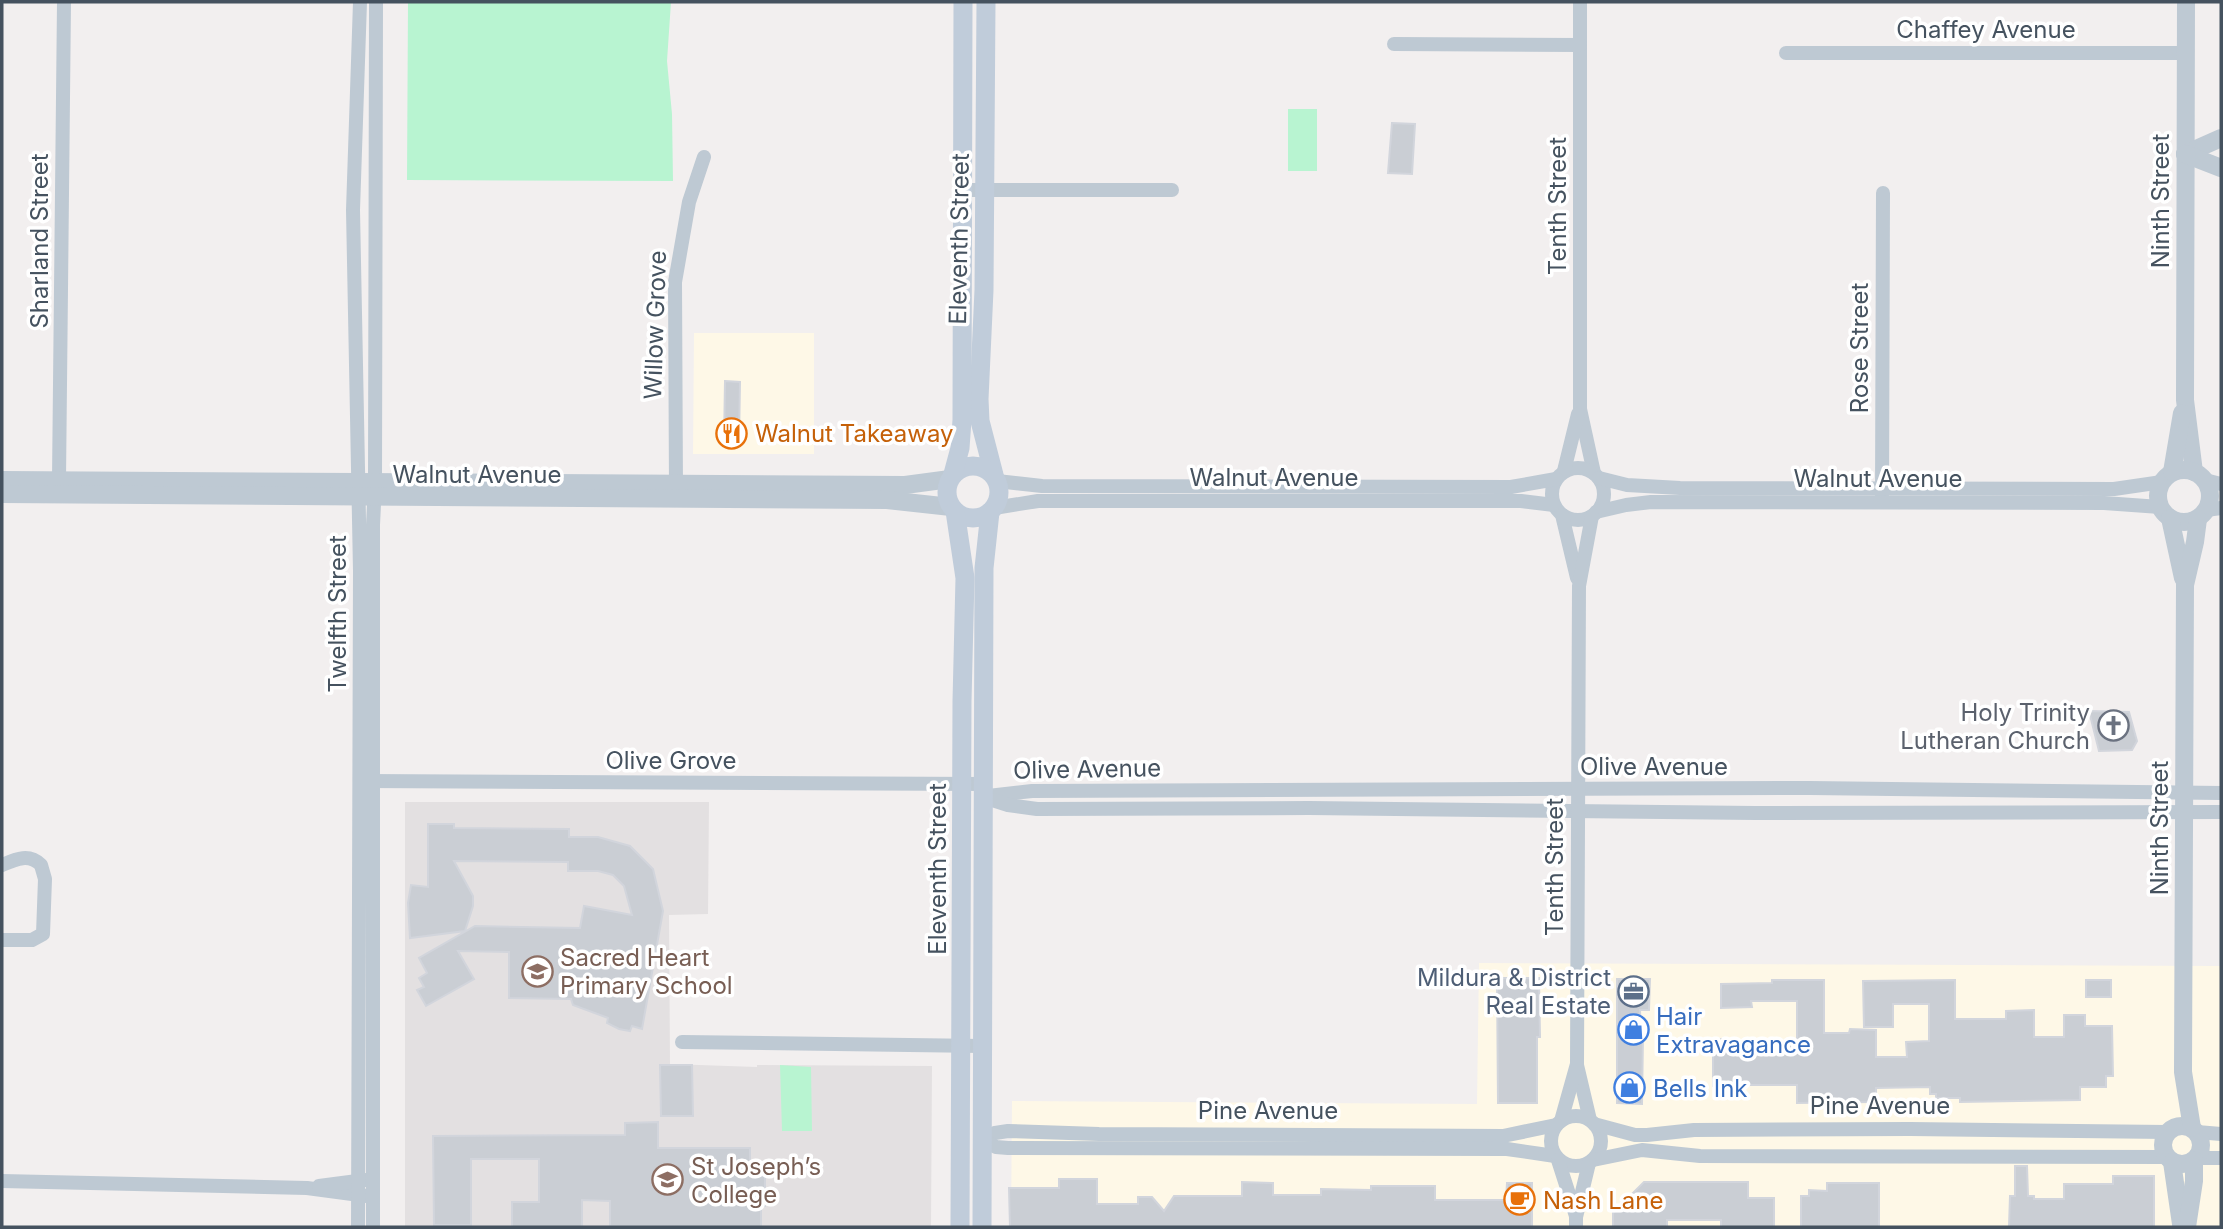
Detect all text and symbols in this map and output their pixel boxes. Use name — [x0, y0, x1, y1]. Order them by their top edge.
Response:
street label: Chaffey Avenue — [1896, 15, 2076, 44]
street label: Ninth Street — [2146, 134, 2175, 268]
street label: Tenth Street — [1543, 137, 1572, 275]
street label: Sharland Street — [25, 153, 54, 329]
street label: Eleventh Street — [943, 153, 975, 325]
street label: Willow Grove — [638, 250, 672, 400]
street label: Rose Street — [1845, 283, 1874, 413]
restaurant icon: Walnut Takeaway — [715, 416, 749, 450]
place label: Walnut Takeaway — [755, 419, 954, 448]
street label: Walnut Avenue — [393, 460, 562, 489]
street label: Walnut Avenue — [1190, 463, 1359, 492]
street label: Walnut Avenue — [1794, 464, 1963, 493]
street label: Twelfth Street — [323, 535, 352, 693]
place label: Holy Trinity Lutheran Church — [1900, 698, 2090, 755]
church icon: Holy Trinity Lutheran Church — [2096, 709, 2130, 743]
street label: Olive Grove — [605, 746, 737, 775]
street label: Olive Avenue — [1580, 752, 1728, 781]
street label: Olive Avenue — [1013, 753, 1161, 785]
street label: Ninth Street — [2145, 761, 2174, 895]
street label: Eleventh Street — [923, 783, 952, 955]
street label: Tenth Street — [1540, 798, 1569, 936]
place label: Sacred Heart Primary School — [560, 943, 733, 1000]
school or university icon: Sacred Heart Primary School — [520, 954, 554, 988]
place label: Mildura & District Real Estate — [1417, 963, 1611, 1020]
office icon: Mildura & District Real Estate — [1617, 974, 1651, 1008]
place label: Hair Extravagance — [1656, 1002, 1811, 1059]
shop icon: Hair Extravagance — [1616, 1013, 1650, 1047]
shop icon: Bells Ink — [1613, 1071, 1647, 1105]
place label: Bells Ink — [1653, 1074, 1748, 1103]
street label: Pine Avenue — [1810, 1091, 1950, 1120]
street label: Pine Avenue — [1198, 1096, 1338, 1125]
place label: St Joseph’s College — [691, 1152, 821, 1209]
school or university icon: St Joseph’s College — [651, 1163, 685, 1197]
cafe icon: Nash Lane — [1503, 1183, 1537, 1217]
place label: Nash Lane — [1543, 1186, 1663, 1215]

